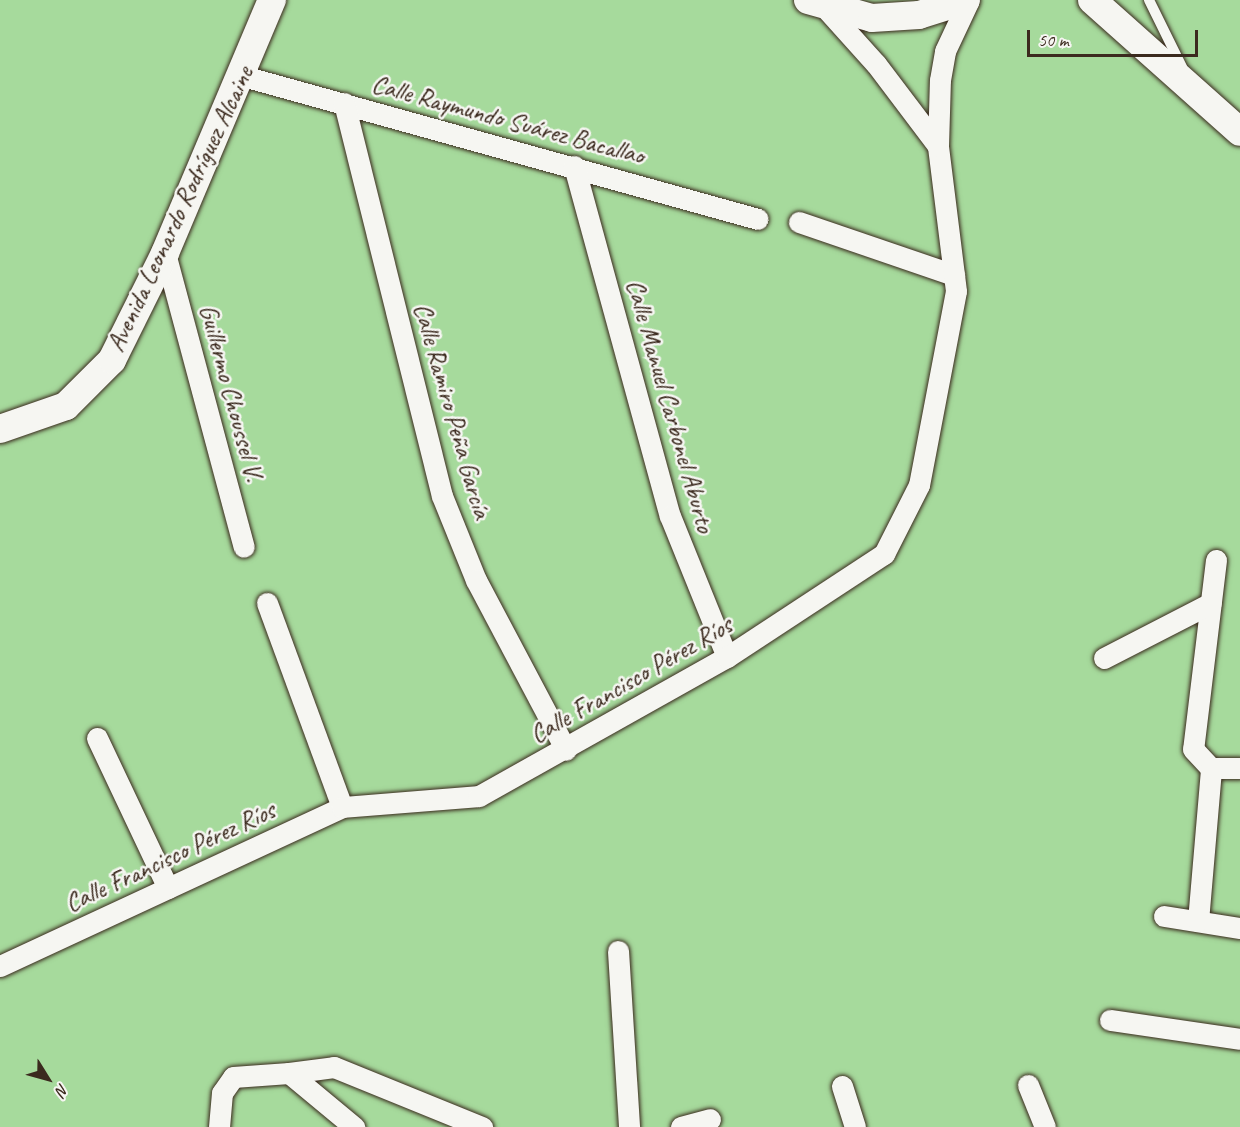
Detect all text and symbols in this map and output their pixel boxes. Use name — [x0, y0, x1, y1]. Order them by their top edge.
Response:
scale bar — [1030, 18, 1201, 56]
text: 50 m — [1038, 29, 1069, 51]
street label: Avenida Leonardo Rodríguez Alcaine — [100, 61, 260, 357]
street label: Calle Raymundo Suárez Bacallao — [368, 68, 648, 172]
street label: Calle Manuel Carbonel Aburto — [619, 275, 721, 537]
street label: Calle Ramiro Peña García — [406, 299, 498, 523]
street label: Guillermo Choussel V. — [192, 301, 270, 485]
street label: Calle Francisco Pérez Ríos — [524, 609, 738, 751]
street label: Calle Francisco Pérez Ríos — [60, 795, 280, 919]
north arrow — [18, 1049, 78, 1109]
text: N — [51, 1080, 73, 1100]

